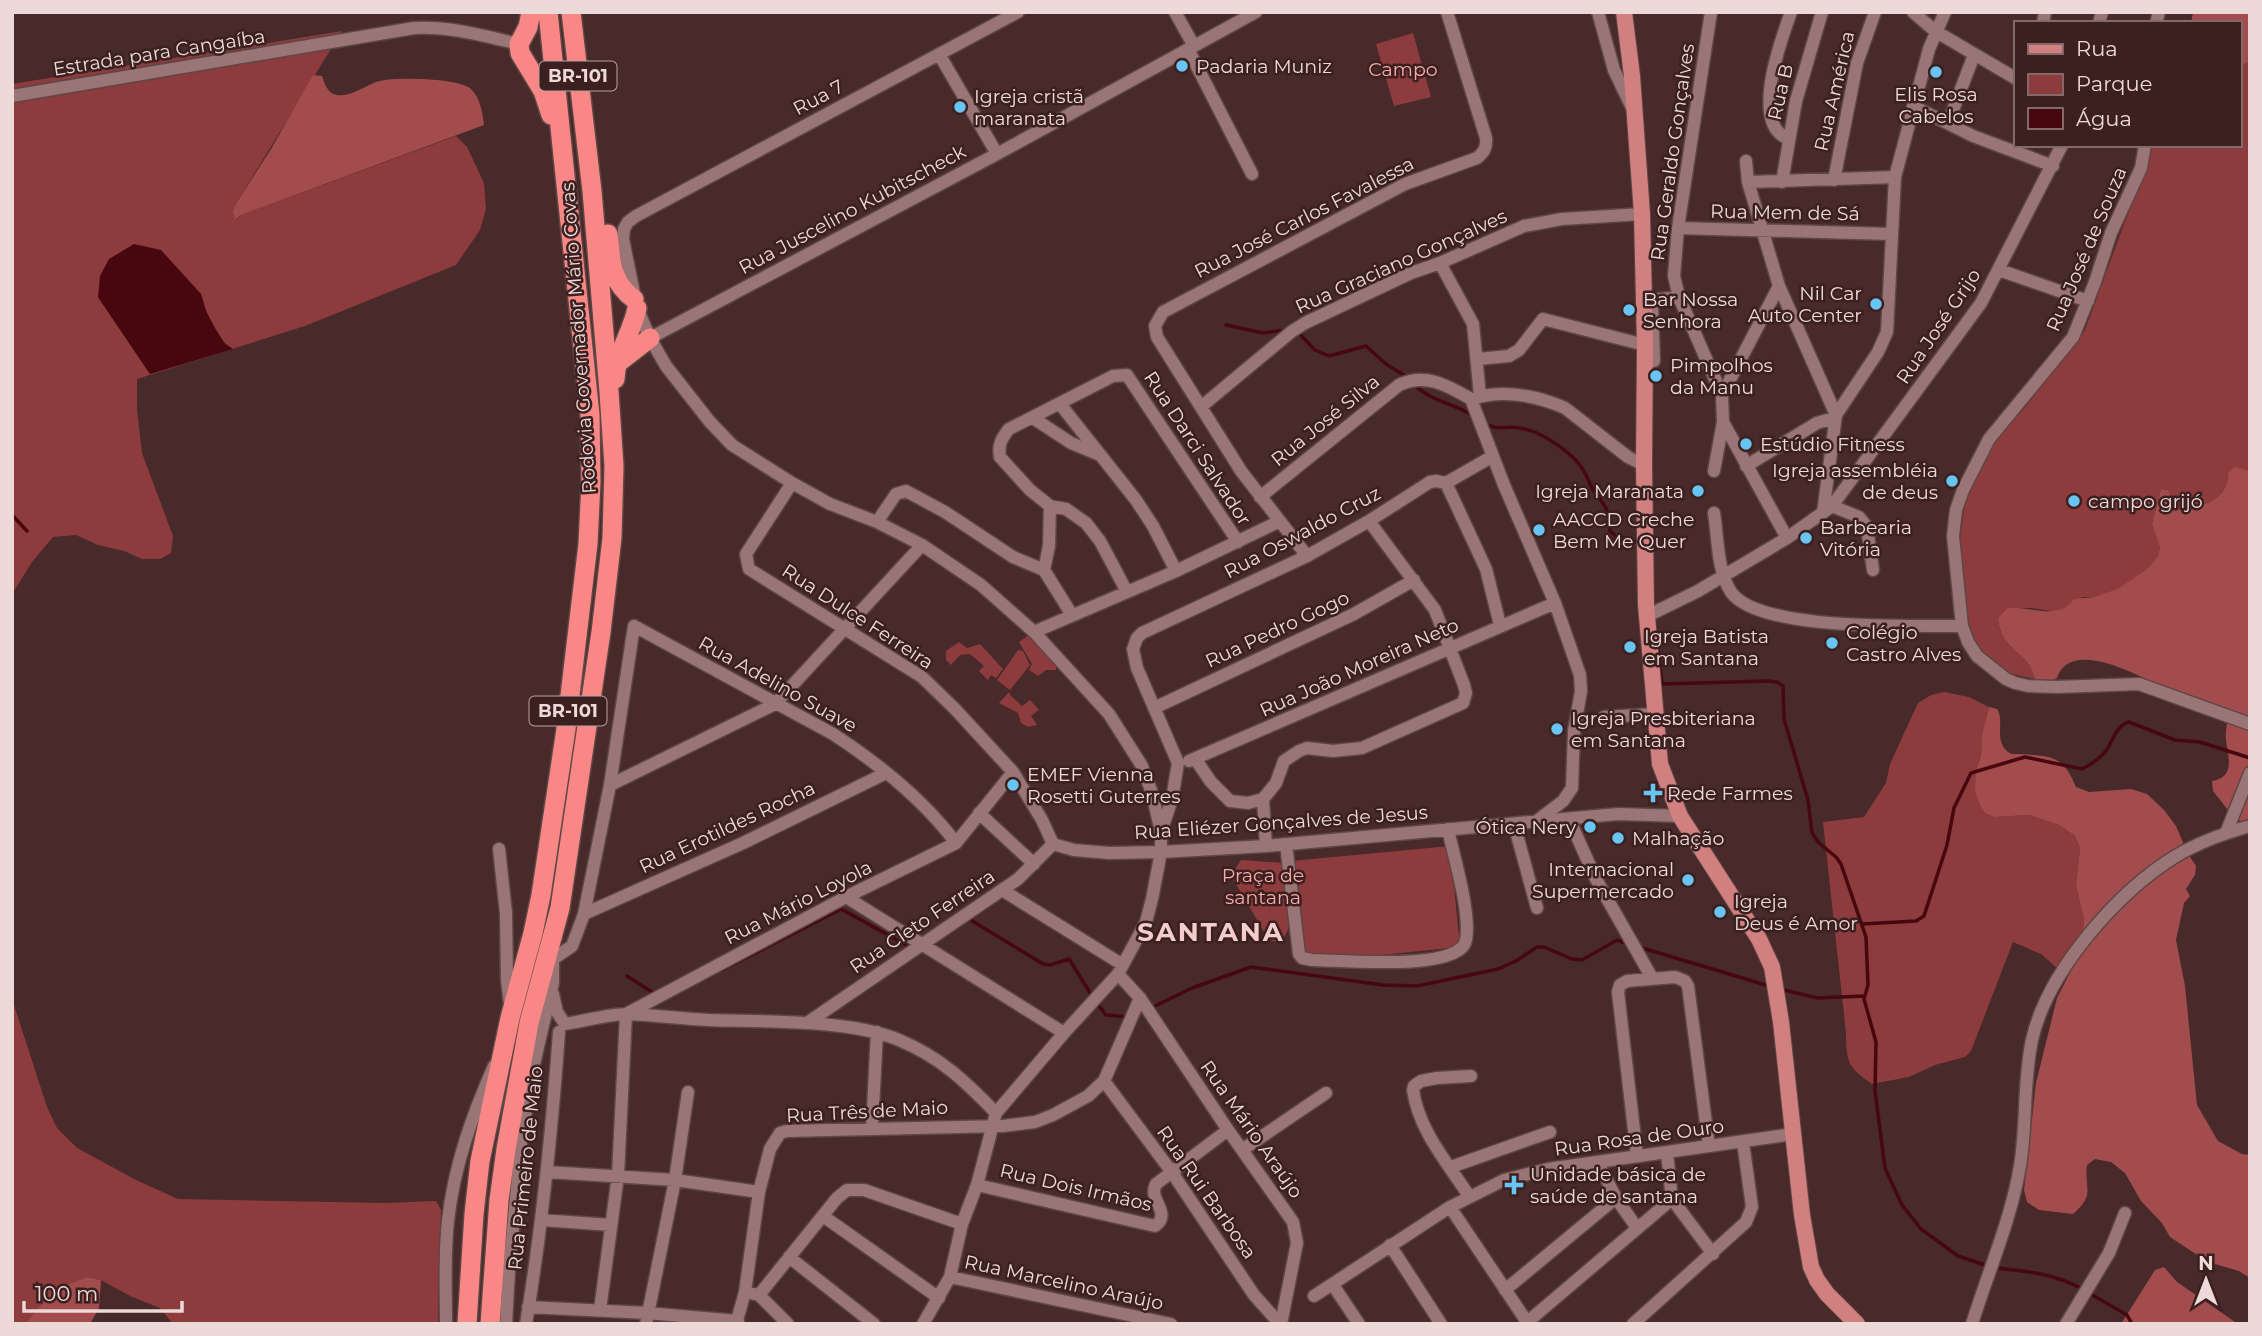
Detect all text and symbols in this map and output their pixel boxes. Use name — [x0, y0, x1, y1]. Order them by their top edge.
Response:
legend — [2014, 21, 2241, 147]
street label: Estrada para Cangaíba — [51, 24, 267, 81]
street label: Rua América — [1810, 29, 1859, 153]
text: Rua — [2076, 36, 2118, 61]
street label: Rua Geraldo Gonçalves — [1646, 42, 1699, 262]
place label: Padaria Muniz — [1196, 55, 1332, 78]
marker: Padaria Muniz — [1174, 58, 1190, 74]
park label: Campo — [1368, 58, 1438, 81]
road number: BR-101 — [540, 62, 616, 90]
street label: Rua B — [1763, 62, 1798, 122]
marker: Elis Rosa Cabelos — [1928, 64, 1944, 80]
text: Parque — [2076, 71, 2152, 96]
street label: Rua 7 — [789, 75, 847, 120]
place label: Elis Rosa Cabelos — [1894, 83, 1978, 128]
place label: Igreja cristã maranata — [974, 85, 1084, 130]
marker: Igreja cristã maranata — [952, 99, 968, 115]
text: Água — [2076, 106, 2132, 131]
street label: Rua Juscelino Kubitscheck — [735, 139, 970, 279]
street label: Rua José Carlos Favalessa — [1191, 152, 1418, 283]
street label: Rua José de Souza — [2041, 163, 2132, 335]
street label: Rodovia Governador Mário Covas — [556, 181, 601, 495]
street label: Rua Mem de Sá — [1710, 200, 1860, 225]
street label: Rua Graciano Gonçalves — [1292, 204, 1511, 319]
street label: Rua José Grijo — [1891, 264, 1986, 388]
place label: Nil Car Auto Center — [1748, 282, 1862, 327]
place label: Bar Nossa Senhora — [1643, 288, 1738, 333]
marker: Nil Car Auto Center — [1868, 296, 1884, 312]
marker: Bar Nossa Senhora — [1621, 302, 1637, 318]
place label: Pimpolhos da Manu — [1670, 354, 1773, 399]
street label: Rua Darci Salvador — [1139, 367, 1256, 530]
marker: Pimpolhos da Manu — [1648, 368, 1664, 384]
street label: Rua José Silva — [1266, 370, 1384, 471]
place label: Estúdio Fitness — [1760, 433, 1905, 456]
marker: Estúdio Fitness — [1738, 436, 1754, 452]
place label: Igreja assembléia de deus — [1772, 459, 1938, 504]
marker: Igreja assembléia de deus — [1944, 473, 1960, 489]
place label: Igreja Maranata — [1535, 480, 1684, 503]
street label: Rua Oswaldo Cruz — [1220, 482, 1384, 583]
marker: Igreja Maranata — [1690, 483, 1706, 499]
place label: campo grijó — [2088, 490, 2203, 513]
marker: campo grijó — [2066, 493, 2082, 509]
place label: AACCD Creche Bem Me Quer — [1553, 508, 1694, 553]
place label: Barbearia Vitória — [1820, 516, 1912, 561]
marker: AACCD Creche Bem Me Quer — [1531, 522, 1547, 538]
marker: Barbearia Vitória — [1798, 530, 1814, 546]
street label: Rua Dulce Ferreira — [778, 559, 938, 674]
street label: Rua Pedro Gogo — [1202, 586, 1353, 673]
street label: Rua João Moreira Neto — [1256, 613, 1462, 722]
place label: Colégio Castro Alves — [1846, 621, 1961, 666]
place label: Igreja Batista em Santana — [1644, 625, 1769, 670]
street label: Rua Adelino Suave — [695, 631, 861, 738]
marker: Colégio Castro Alves — [1824, 635, 1840, 651]
marker: Igreja Batista em Santana — [1622, 639, 1638, 655]
road number: BR-101 — [530, 696, 606, 726]
place label: Igreja Presbiteriana em Santana — [1571, 707, 1756, 752]
marker: Igreja Presbiteriana em Santana — [1549, 721, 1565, 737]
place label: EMEF Vienna Rosetti Guterres — [1027, 763, 1181, 808]
street label: Rua Erotildes Rocha — [636, 777, 819, 878]
marker: EMEF Vienna Rosetti Guterres — [1005, 777, 1021, 793]
place label: Rede Farmes — [1667, 782, 1793, 805]
marker: Rede Farmes — [1645, 785, 1661, 801]
street label: Rua Eliézer Gonçalves de Jesus — [1133, 801, 1429, 844]
place label: Ótica Nery — [1476, 816, 1577, 839]
marker: Ótica Nery — [1582, 819, 1598, 835]
place label: Malhação — [1632, 827, 1724, 850]
marker: Malhação — [1610, 830, 1626, 846]
street label: Rua Mário Loyola — [721, 855, 876, 950]
place label: Internacional Supermercado — [1532, 858, 1674, 903]
street label: Rua Cleto Ferreira — [846, 864, 999, 978]
park label: Praça de santana — [1222, 864, 1304, 909]
marker: Internacional Supermercado — [1680, 872, 1696, 888]
place label: Igreja Deus é Amor — [1734, 890, 1858, 935]
marker: Igreja Deus é Amor — [1712, 904, 1728, 920]
district label: SANTANA — [1137, 916, 1285, 948]
street label: Rua Mário Araújo — [1195, 1056, 1308, 1203]
street label: Rua Primeiro de Maio — [503, 1065, 548, 1271]
street label: Rua Três de Maio — [785, 1096, 949, 1127]
street label: Rua Rosa de Ouro — [1553, 1114, 1725, 1161]
street label: Rua Rui Barbosa — [1152, 1121, 1261, 1263]
street label: Rua Dois Irmãos — [998, 1159, 1154, 1216]
place label: Unidade básica de saúde de santana — [1530, 1163, 1706, 1208]
marker: Unidade básica de saúde de santana — [1504, 1175, 1524, 1195]
north arrow — [2171, 1245, 2241, 1315]
street label: Rua Marcelino Araújo — [962, 1250, 1166, 1315]
text: N — [2198, 1252, 2214, 1275]
scale bar — [24, 1270, 182, 1314]
text: 100 m — [35, 1281, 98, 1306]

